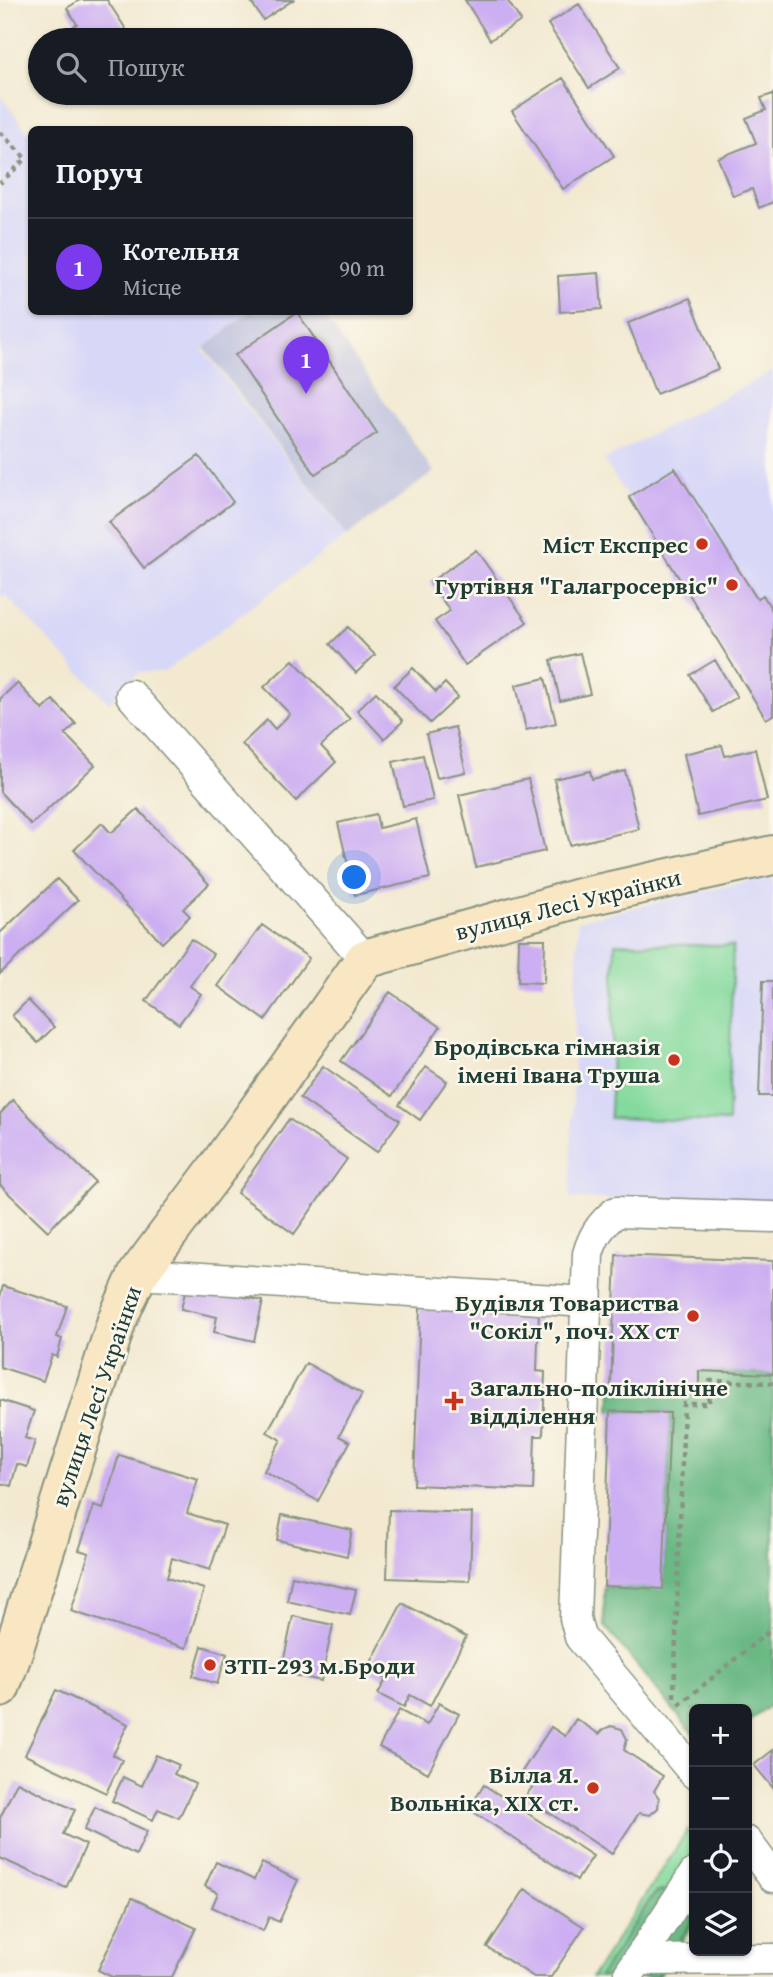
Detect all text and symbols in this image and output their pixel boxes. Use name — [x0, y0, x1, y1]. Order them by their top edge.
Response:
search box — [28, 28, 413, 105]
text: Пошук — [108, 47, 185, 86]
icon: search — [52, 48, 90, 86]
text: Поруч — [56, 150, 143, 194]
text: Котельня — [123, 231, 239, 270]
text: 1 — [73, 251, 85, 284]
text: 90 m — [339, 251, 385, 284]
text: Місце — [123, 270, 182, 303]
pin: 1 — [283, 336, 329, 394]
place label: Міст Експрес — [543, 527, 688, 562]
marker: Міст Експрес — [694, 536, 710, 552]
place label: Гуртівня "Галагросервіс" — [435, 568, 718, 603]
marker: Гуртівня "Галагросервіс" — [724, 577, 740, 593]
street label: вулиця Лесі Українки — [452, 859, 684, 949]
your location — [337, 860, 371, 894]
place label: Бродівська гімназія імені Івана Труша — [434, 1029, 661, 1092]
marker: Бродівська гімназія імені Івана Труша — [666, 1052, 682, 1068]
street label: вулиця Лесі Українки — [42, 1281, 150, 1511]
place label: Будівля Товариства "Сокіл", поч. ХХ ст — [455, 1285, 680, 1348]
marker: Будівля Товариства "Сокіл", поч. ХХ ст — [685, 1308, 701, 1324]
place label: Загально-поліклінічне відділення — [470, 1370, 728, 1433]
marker: Загально-поліклінічне відділення — [444, 1391, 464, 1411]
place label: ЗТП-293 м.Броди — [224, 1648, 415, 1683]
marker: ЗТП-293 м.Броди — [202, 1657, 218, 1673]
map controls — [689, 1704, 752, 1956]
button: + — [689, 1704, 752, 1767]
place label: Вілла Я. Вольніка, XIX ст. — [390, 1757, 579, 1820]
button: − — [689, 1767, 752, 1830]
marker: Вілла Я. Вольніка, XIX ст. — [585, 1780, 601, 1796]
button: locate — [689, 1830, 752, 1893]
button: layers — [689, 1893, 752, 1956]

